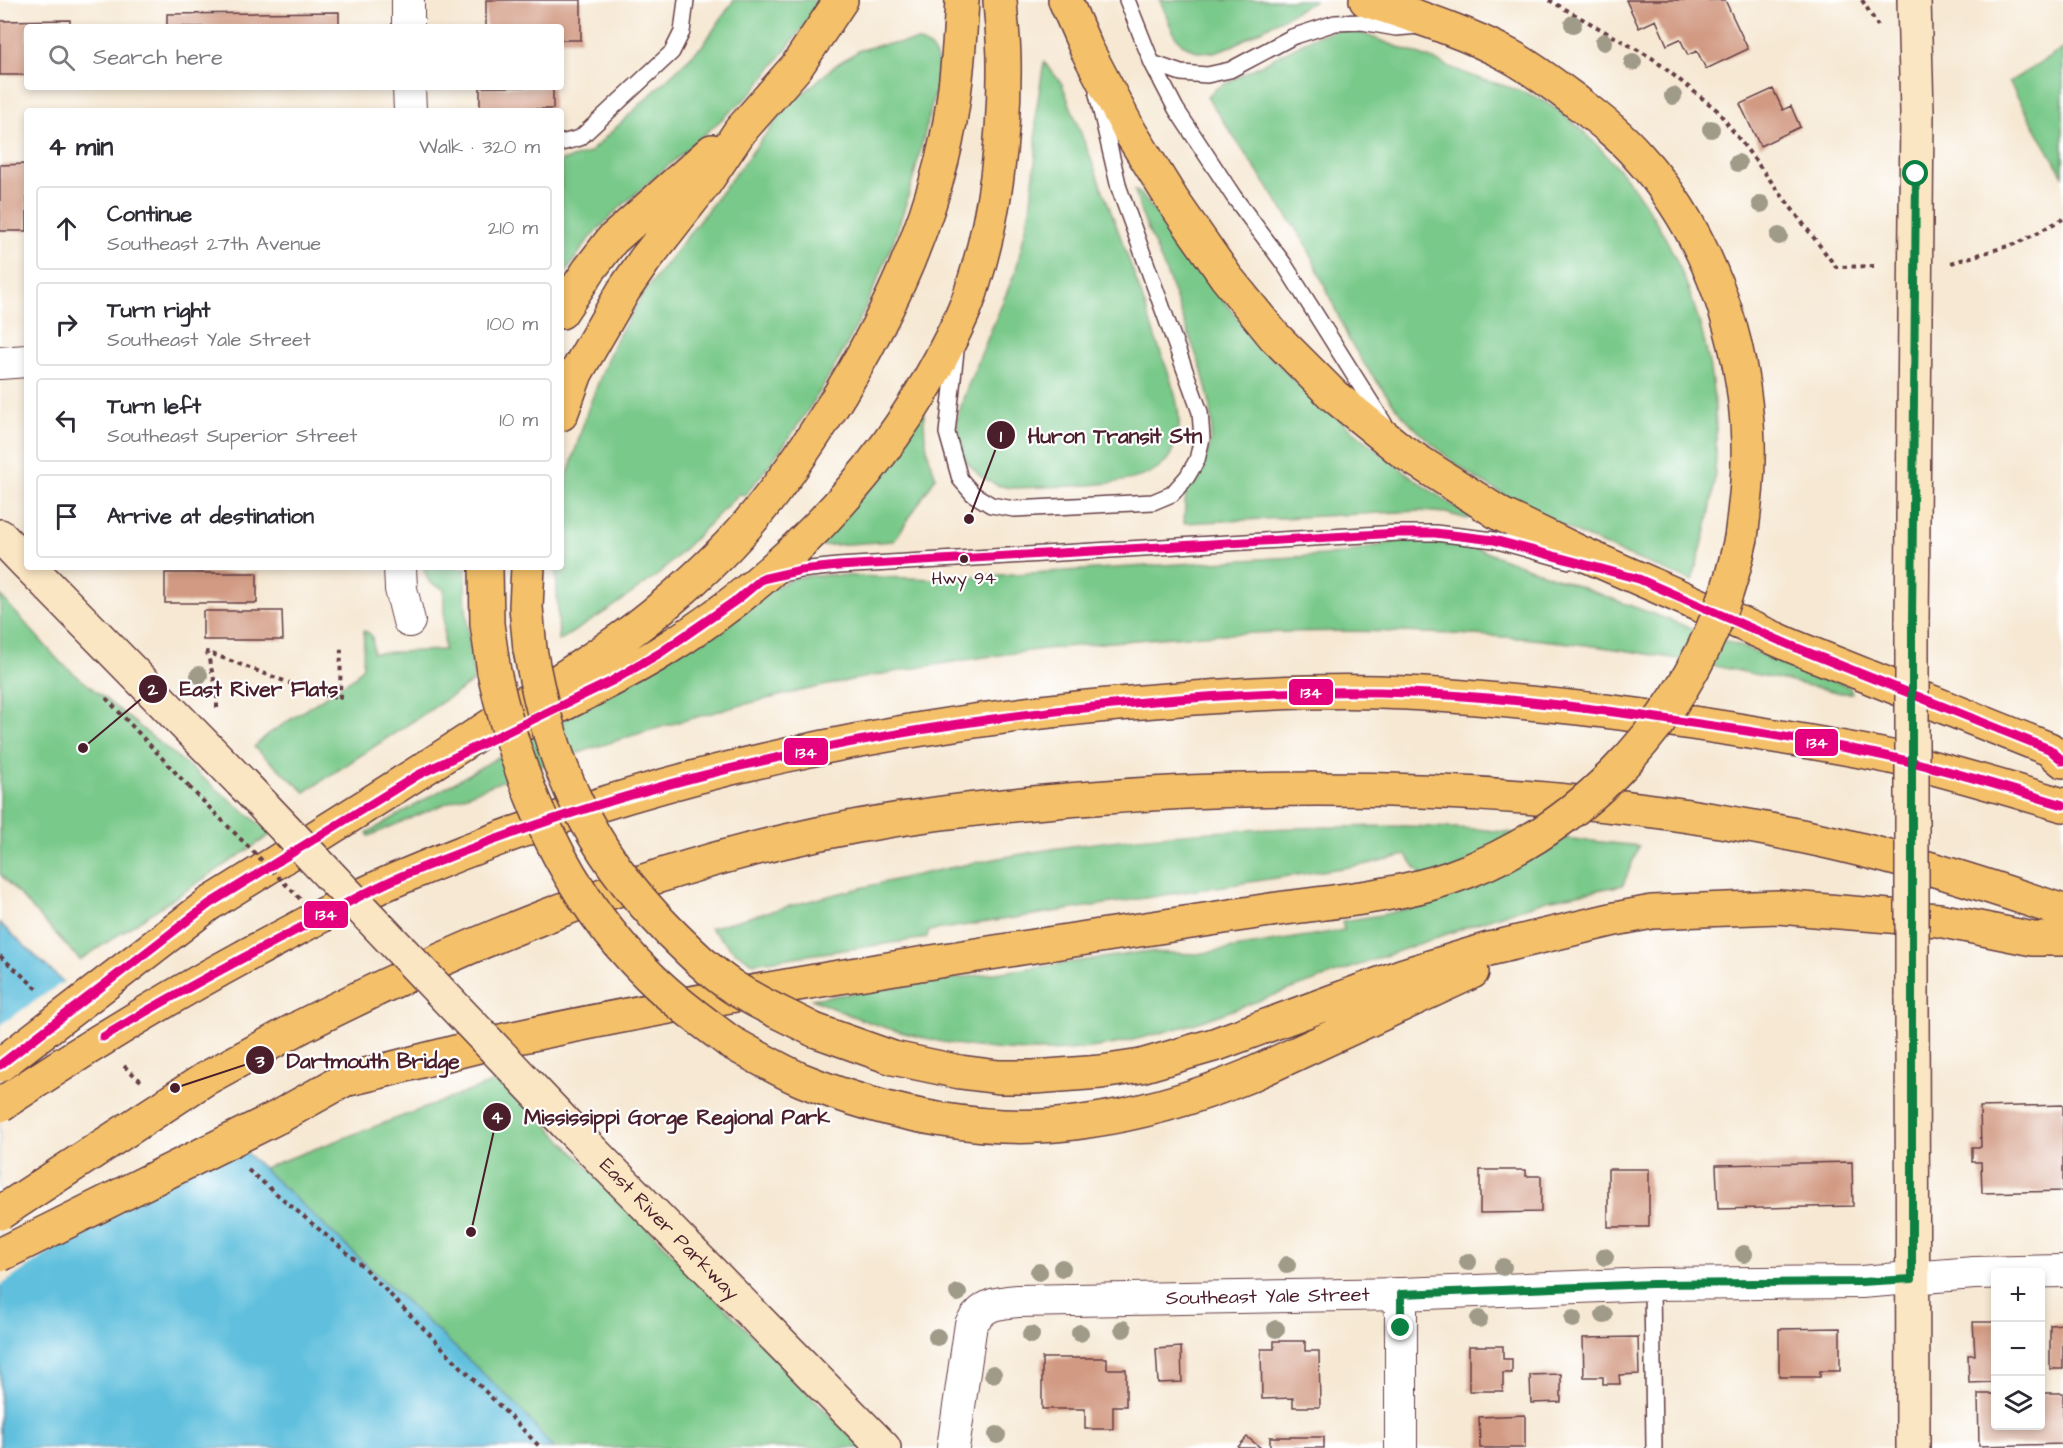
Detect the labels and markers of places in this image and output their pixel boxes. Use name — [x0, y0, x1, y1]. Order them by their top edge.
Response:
callout: Huron Transit Stn — [986, 416, 1214, 455]
marker: Hwy 94 — [958, 553, 970, 565]
place label: Hwy 94 — [931, 566, 997, 592]
callout: East River Flats — [138, 669, 350, 708]
callout: Dartmouth Bridge — [245, 1041, 472, 1080]
callout: Mississippi Gorge Regional Park — [482, 1098, 842, 1137]

